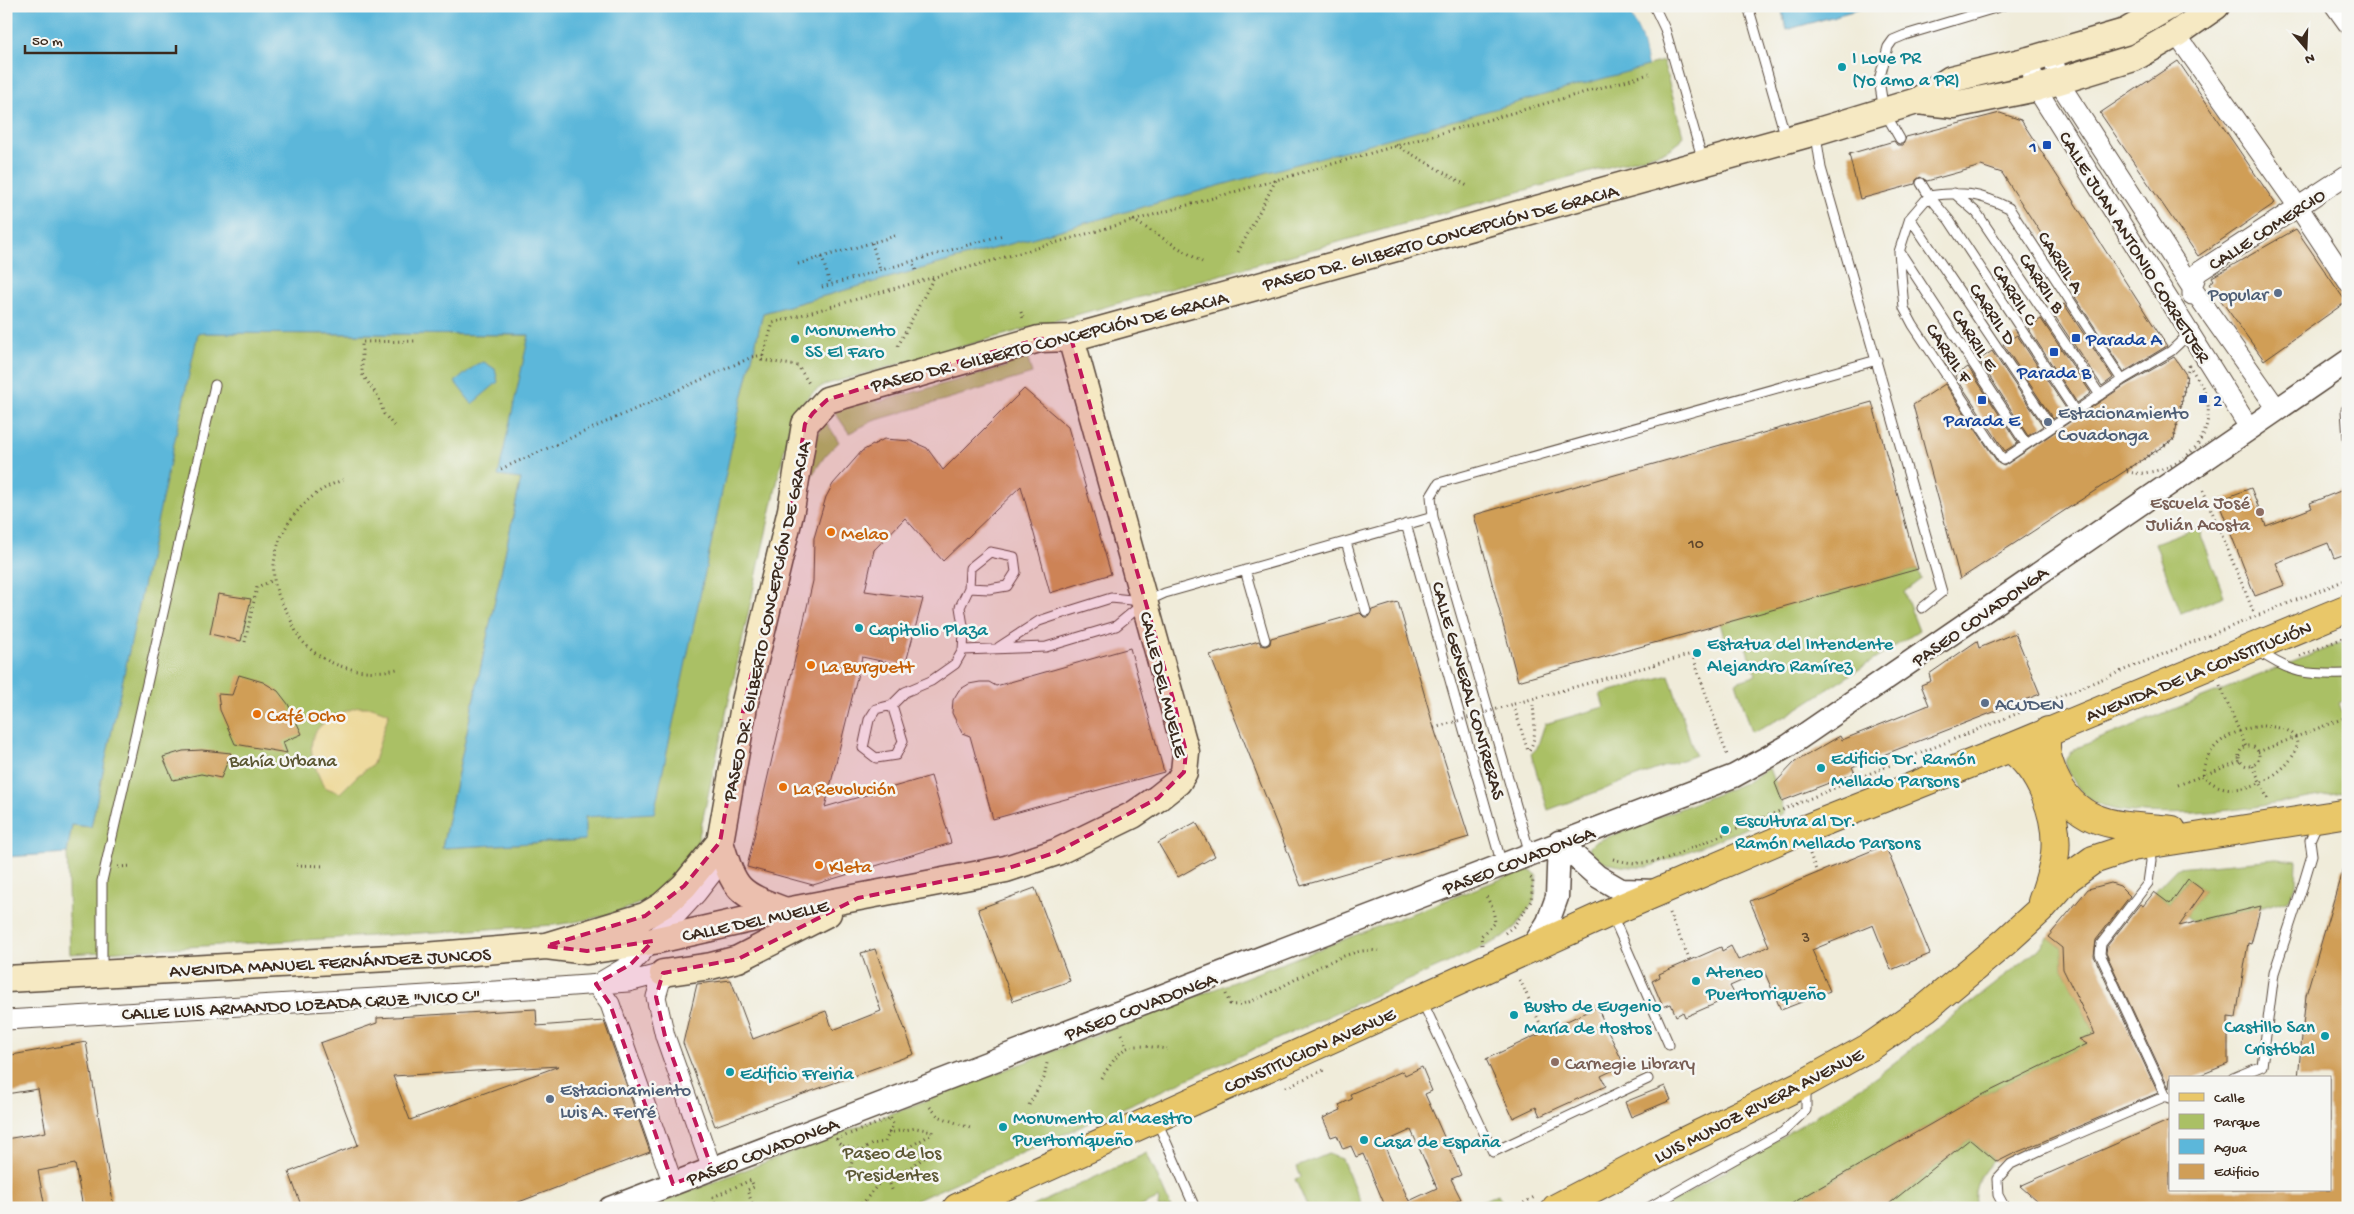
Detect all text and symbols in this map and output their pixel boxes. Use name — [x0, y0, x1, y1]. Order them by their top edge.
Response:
scale bar — [25, 22, 176, 54]
north arrow — [2282, 22, 2332, 72]
text: 50 m — [32, 33, 63, 51]
place label: I Love PR (Yo amo a PR) — [1852, 48, 1960, 93]
text: N — [2302, 48, 2317, 67]
marker: I Love PR (Yo amo a PR) — [1836, 61, 1848, 73]
street label: CALLE JUAN ANTONIO CORRETJER — [2052, 128, 2215, 369]
place label: 1 — [2028, 137, 2037, 160]
marker: 1 — [2041, 139, 2053, 151]
street label: PASEO DR. GILBERTO CONCEPCIÓN DE GRACIA — [1260, 180, 1623, 298]
street label: CALLE COMERCIO — [2205, 184, 2331, 277]
street label: CARRIL A — [2031, 228, 2088, 299]
street label: CARRIL B — [2012, 250, 2069, 319]
street label: CARRIL C — [1985, 261, 2042, 332]
street label: CARRIL D — [1962, 280, 2020, 351]
place label: Popular — [2207, 285, 2270, 308]
street label: PASEO DR. GILBERTO CONCEPCIÓN DE GRACIA — [868, 287, 1233, 399]
marker: Popular — [2272, 287, 2284, 299]
street label: CARRIL E — [1945, 306, 2002, 377]
place label: Monumento SS El Faro — [805, 320, 896, 365]
street label: CARRIL F — [1919, 320, 1976, 389]
place label: Parada A — [2085, 330, 2163, 353]
marker: Parada A — [2070, 332, 2082, 344]
marker: Monumento SS El Faro — [789, 333, 801, 345]
marker: Parada B — [2048, 346, 2060, 358]
place label: Parada B — [2016, 363, 2092, 386]
place label: 2 — [2213, 391, 2222, 414]
marker: 2 — [2197, 393, 2209, 405]
marker: Parada E — [1976, 394, 1988, 406]
place label: Estacionamiento Covadonga — [2058, 403, 2189, 448]
place label: Parada E — [1943, 411, 2021, 434]
marker: Estacionamiento Covadonga — [2042, 416, 2054, 428]
street label: PASEO DR. GILBERTO CONCEPCIÓN DE GRACIA — [719, 438, 818, 805]
place label: Escuela José Julián Acosta — [2146, 493, 2251, 538]
marker: Escuela José Julián Acosta — [2254, 506, 2266, 518]
place label: Melao — [841, 524, 889, 547]
marker: Melao — [825, 526, 837, 538]
house number: 10 — [1687, 536, 1704, 555]
street label: PASEO COVADONGA — [1908, 561, 2055, 674]
street label: CALLE GENERAL CONTRERAS — [1424, 579, 1509, 803]
street label: CALLE DEL MUELLE — [1132, 610, 1191, 761]
street label: AVENIDA DE LA CONSTITUCIÓN — [2083, 617, 2316, 729]
place label: Capitolio Plaza — [869, 620, 989, 643]
marker: Capitolio Plaza — [853, 622, 865, 634]
place label: Estatua del Intendente Alejandro Ramírez — [1707, 634, 1893, 679]
marker: Estatua del Intendente Alejandro Ramírez — [1691, 647, 1703, 659]
place label: La Burguett — [821, 657, 916, 680]
marker: La Burguett — [805, 659, 817, 671]
place label: ACUDEN — [1995, 695, 2064, 718]
marker: ACUDEN — [1979, 697, 1991, 709]
place label: Café Ocho — [267, 706, 346, 729]
marker: Café Ocho — [251, 708, 263, 720]
place label: Edificio Dr. Ramón Mellado Parsons — [1831, 749, 1975, 794]
park label: Bahía Urbana — [228, 751, 338, 774]
marker: Edificio Dr. Ramón Mellado Parsons — [1815, 762, 1827, 774]
place label: La Revolución — [793, 779, 896, 802]
marker: La Revolución — [777, 781, 789, 793]
place label: Escultura al Dr. Ramón Mellado Parsons — [1735, 811, 1921, 856]
street label: PASEO COVADONGA — [1439, 822, 1600, 902]
marker: Escultura al Dr. Ramón Mellado Parsons — [1719, 824, 1731, 836]
place label: Kleta — [829, 857, 873, 880]
marker: Kleta — [813, 859, 825, 871]
street label: CALLE DEL MUELLE — [680, 895, 832, 949]
house number: 3 — [1801, 930, 1810, 949]
street label: AVENIDA MANUEL FERNÁNDEZ JUNCOS — [169, 945, 492, 984]
place label: Ateneo Puertorriqueño — [1705, 962, 1826, 1007]
street label: PASEO COVADONGA — [1061, 968, 1222, 1048]
marker: Ateneo Puertorriqueño — [1690, 975, 1702, 987]
street label: CALLE LUIS ARMANDO LOZADA CRUZ "VICO C" — [121, 986, 481, 1027]
place label: Busto de Eugenio María de Hostos — [1523, 996, 1662, 1041]
street label: CONSTITUCION AVENUE — [1221, 1004, 1401, 1100]
marker: Busto de Eugenio María de Hostos — [1508, 1009, 1520, 1021]
place label: Castillo San Cristóbal — [2224, 1017, 2315, 1062]
marker: Castillo San Cristóbal — [2319, 1030, 2331, 1042]
street label: LUIS MUNOZ RIVERA AVENUE — [1651, 1044, 1869, 1170]
place label: Carnegie Library — [1565, 1054, 1696, 1077]
marker: Carnegie Library — [1549, 1056, 1561, 1068]
place label: Edificio Freiria — [740, 1064, 855, 1087]
marker: Edificio Freiria — [724, 1066, 736, 1078]
legend — [2169, 1076, 2332, 1192]
place label: Estacionamiento Luis A. Ferré — [560, 1080, 691, 1125]
text: Calle — [2214, 1090, 2245, 1108]
marker: Estacionamiento Luis A. Ferré — [544, 1093, 556, 1105]
place label: Monumento al Maestro Puertorriqueño — [1012, 1108, 1193, 1153]
street label: PASEO COVADONGA — [683, 1113, 844, 1193]
text: Parque — [2213, 1114, 2260, 1132]
marker: Monumento al Maestro Puertorriqueño — [997, 1121, 1009, 1133]
place label: Casa de España — [1374, 1132, 1502, 1155]
marker: Casa de España — [1358, 1134, 1370, 1146]
text: Agua — [2214, 1140, 2247, 1158]
park label: Paseo de los Presidentes — [842, 1143, 942, 1188]
text: Edificio — [2214, 1164, 2260, 1182]

